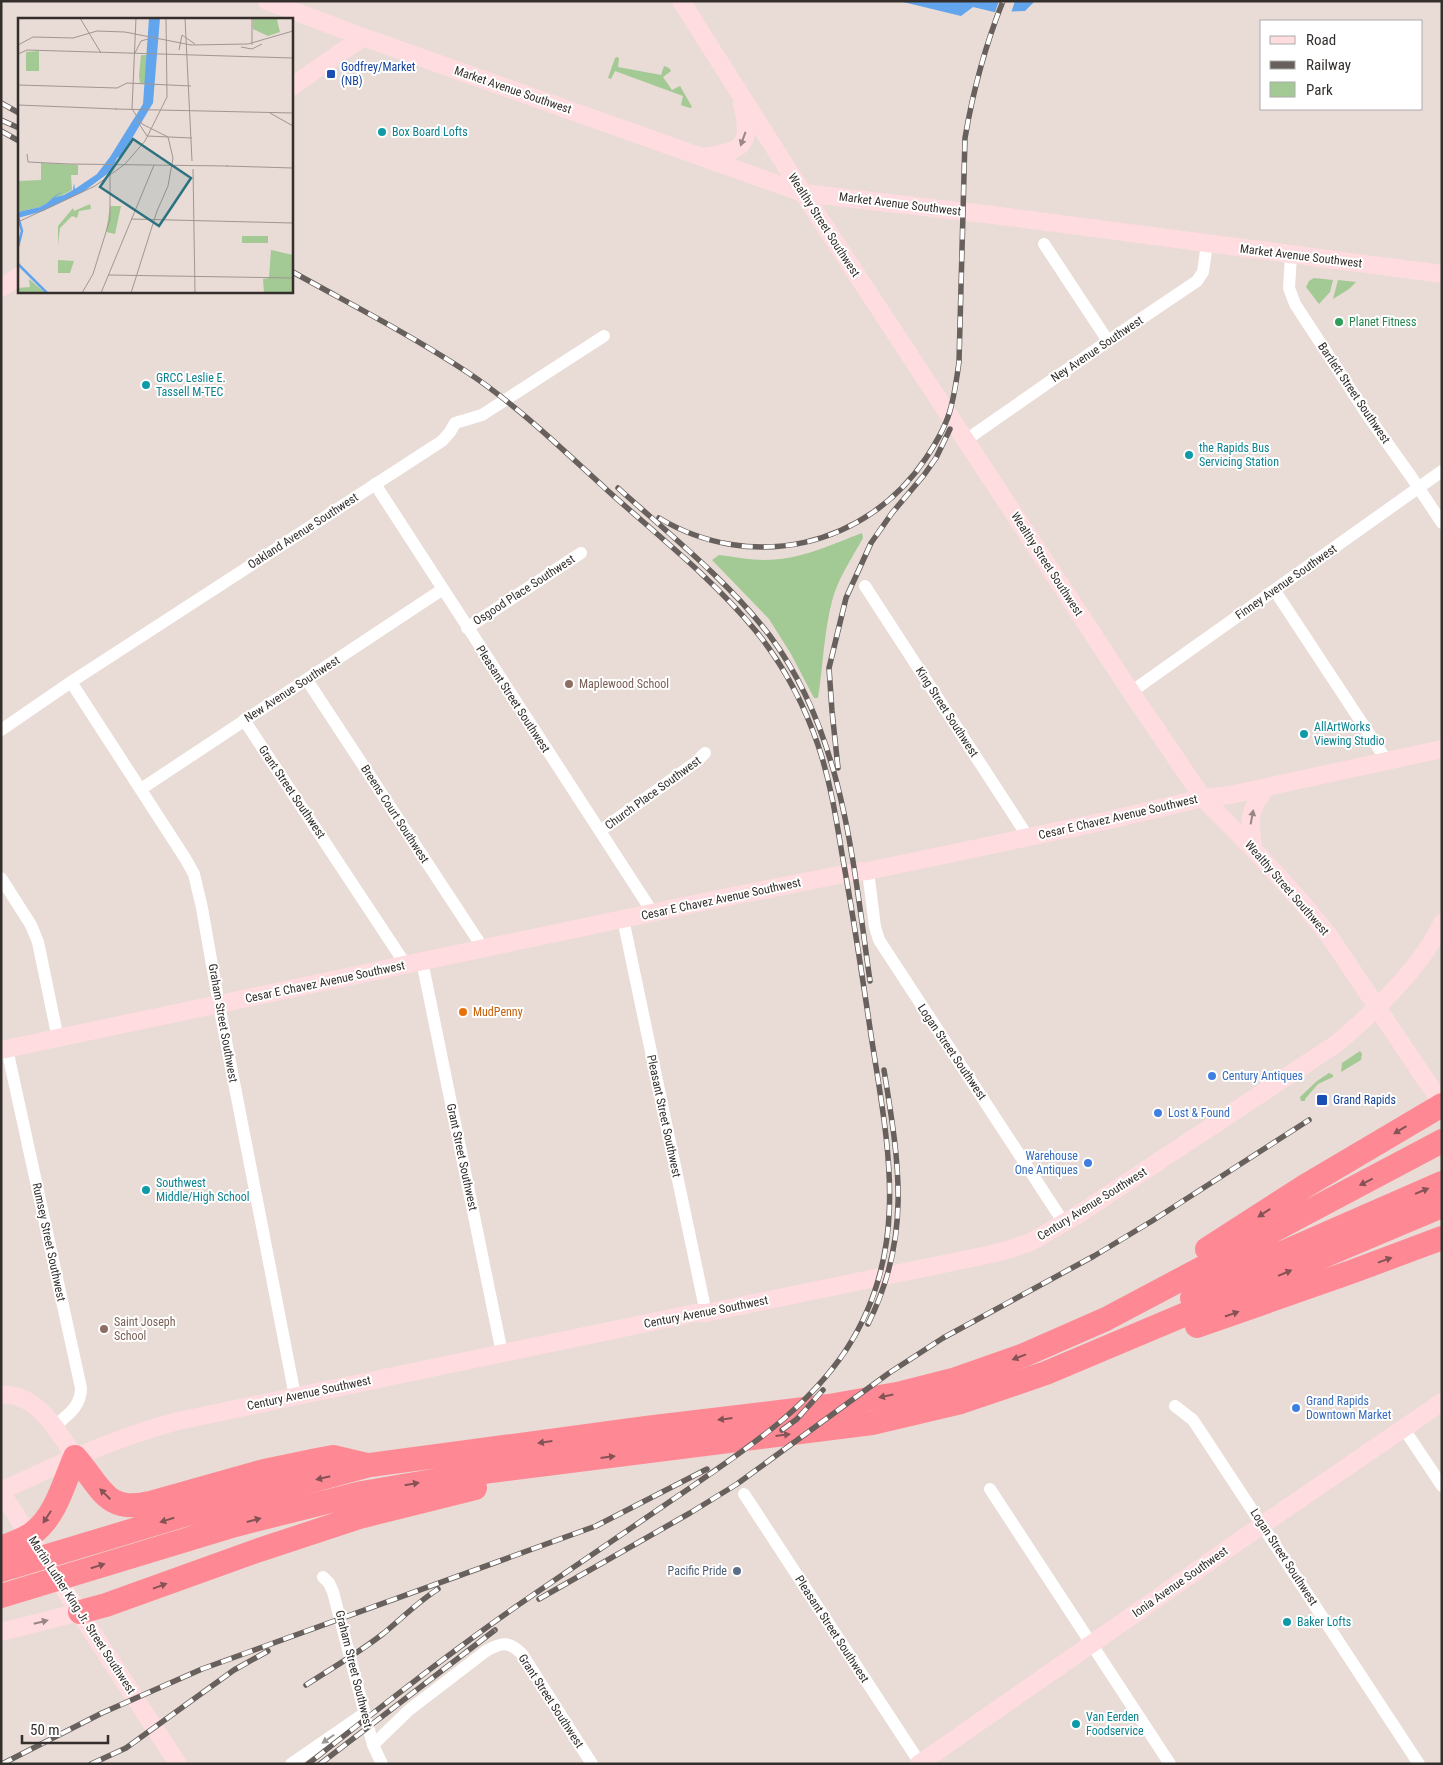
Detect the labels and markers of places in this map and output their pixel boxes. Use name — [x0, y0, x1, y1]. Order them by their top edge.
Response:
place label: Godfrey/Market (NB) — [341, 60, 416, 88]
marker: Godfrey/Market (NB) — [325, 68, 337, 80]
place label: Box Board Lofts — [392, 125, 468, 139]
marker: Box Board Lofts — [376, 126, 388, 138]
place label: Planet Fitness — [1349, 315, 1416, 329]
marker: Planet Fitness — [1333, 316, 1345, 328]
place label: GRCC Leslie E. Tassell M-TEC — [156, 371, 226, 399]
marker: GRCC Leslie E. Tassell M-TEC — [140, 379, 152, 391]
place label: the Rapids Bus Servicing Station — [1199, 441, 1279, 469]
marker: the Rapids Bus Servicing Station — [1183, 449, 1195, 461]
place label: Maplewood School — [579, 677, 669, 691]
marker: Maplewood School — [563, 678, 575, 690]
place label: AllArtWorks Viewing Studio — [1314, 720, 1384, 748]
marker: AllArtWorks Viewing Studio — [1298, 728, 1310, 740]
place label: MudPenny — [473, 1005, 523, 1019]
marker: MudPenny — [457, 1006, 469, 1018]
place label: Century Antiques — [1222, 1069, 1303, 1083]
marker: Century Antiques — [1206, 1070, 1218, 1082]
marker: Grand Rapids — [1315, 1093, 1329, 1107]
place label: Grand Rapids — [1333, 1093, 1396, 1107]
place label: Lost & Found — [1168, 1106, 1230, 1120]
marker: Lost & Found — [1152, 1107, 1164, 1119]
place label: Warehouse One Antiques — [1015, 1149, 1078, 1177]
marker: Warehouse One Antiques — [1082, 1157, 1094, 1169]
place label: Southwest Middle/High School — [156, 1176, 250, 1204]
marker: Southwest Middle/High School — [140, 1184, 152, 1196]
place label: Saint Joseph School — [114, 1315, 176, 1343]
marker: Saint Joseph School — [98, 1323, 110, 1335]
place label: Grand Rapids Downtown Market — [1306, 1394, 1392, 1422]
marker: Grand Rapids Downtown Market — [1290, 1402, 1302, 1414]
place label: Pacific Pride — [668, 1564, 727, 1578]
marker: Pacific Pride — [731, 1565, 743, 1577]
place label: Baker Lofts — [1297, 1615, 1351, 1629]
marker: Baker Lofts — [1281, 1616, 1293, 1628]
place label: Van Eerden Foodservice — [1086, 1710, 1144, 1738]
marker: Van Eerden Foodservice — [1070, 1718, 1082, 1730]

